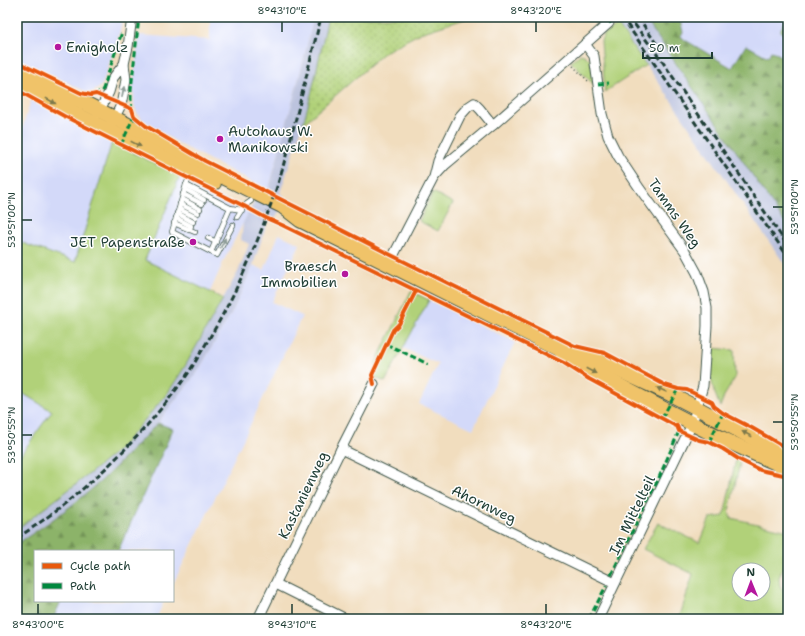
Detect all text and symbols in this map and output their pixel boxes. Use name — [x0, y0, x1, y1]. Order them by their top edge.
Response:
text: 8°43'10"E — [257, 4, 307, 17]
text: 8°43'20"E — [510, 4, 562, 17]
scale bar — [643, 34, 712, 60]
place label: Emigholz — [66, 38, 128, 56]
text: 50 m — [649, 40, 679, 56]
marker: Emigholz — [53, 42, 63, 52]
one-way arrow — [121, 85, 127, 98]
one-way arrow — [45, 97, 57, 104]
place label: Autohaus W. Manikowski — [228, 122, 313, 156]
marker: Autohaus W. Manikowski — [215, 134, 225, 144]
one-way arrow — [130, 141, 142, 147]
street label: Tamms Weg — [645, 175, 705, 251]
text: 53°51'00"N — [788, 179, 801, 235]
text: 53°51'00"N — [5, 192, 18, 248]
place label: JET Papenstraße — [70, 233, 185, 251]
marker: JET Papenstraße — [188, 237, 198, 247]
one-way arrow — [220, 238, 226, 249]
place label: Braesch Immobilien — [261, 257, 337, 291]
marker: Braesch Immobilien — [340, 269, 350, 279]
one-way arrow — [585, 368, 597, 374]
one-way arrow — [656, 387, 668, 393]
text: 53°50'55"N — [788, 394, 801, 450]
text: 53°50'55"N — [5, 407, 18, 463]
one-way arrow — [741, 431, 752, 438]
street label: Kastanienweg — [274, 448, 332, 542]
street label: Im Mittelteil — [605, 472, 659, 558]
street label: Ahornweg — [449, 481, 519, 527]
legend — [34, 550, 174, 602]
text: Cycle path — [70, 558, 131, 574]
north arrow — [731, 562, 771, 602]
text: N — [746, 565, 756, 580]
text: Path — [70, 578, 96, 594]
text: 8°43'00"E — [12, 618, 64, 631]
text: 8°43'10"E — [267, 618, 317, 631]
text: 8°43'20"E — [520, 618, 572, 631]

